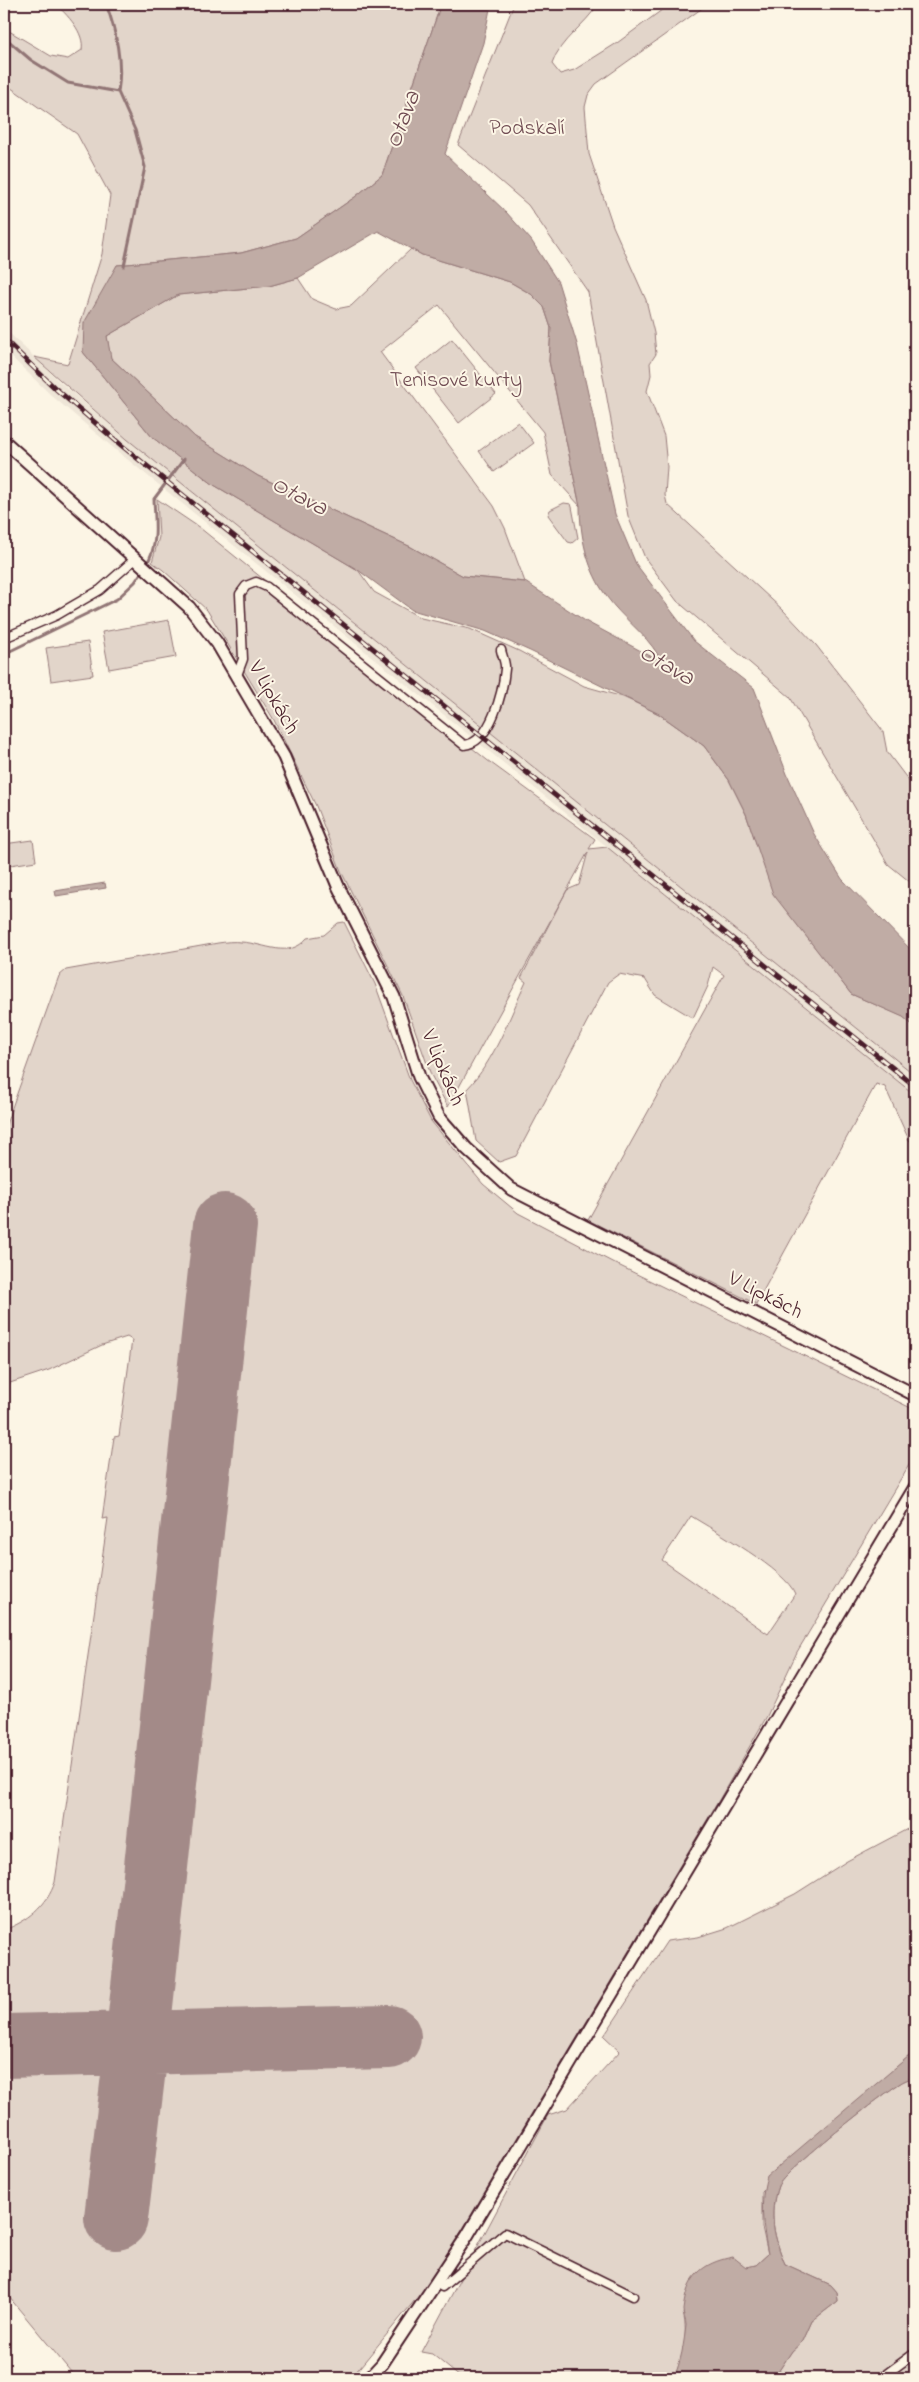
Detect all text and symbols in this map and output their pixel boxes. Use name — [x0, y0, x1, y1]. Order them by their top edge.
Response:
water label: Otava — [377, 85, 431, 154]
park label: Podskalí — [489, 113, 565, 145]
park label: Tenisové kurty — [390, 365, 522, 398]
water label: Otava — [265, 468, 334, 527]
water label: Otava — [632, 636, 701, 696]
street label: V Lipkách — [239, 654, 307, 741]
street label: V Lipkách — [411, 1024, 472, 1111]
street label: V Lipkách — [721, 1263, 808, 1328]

